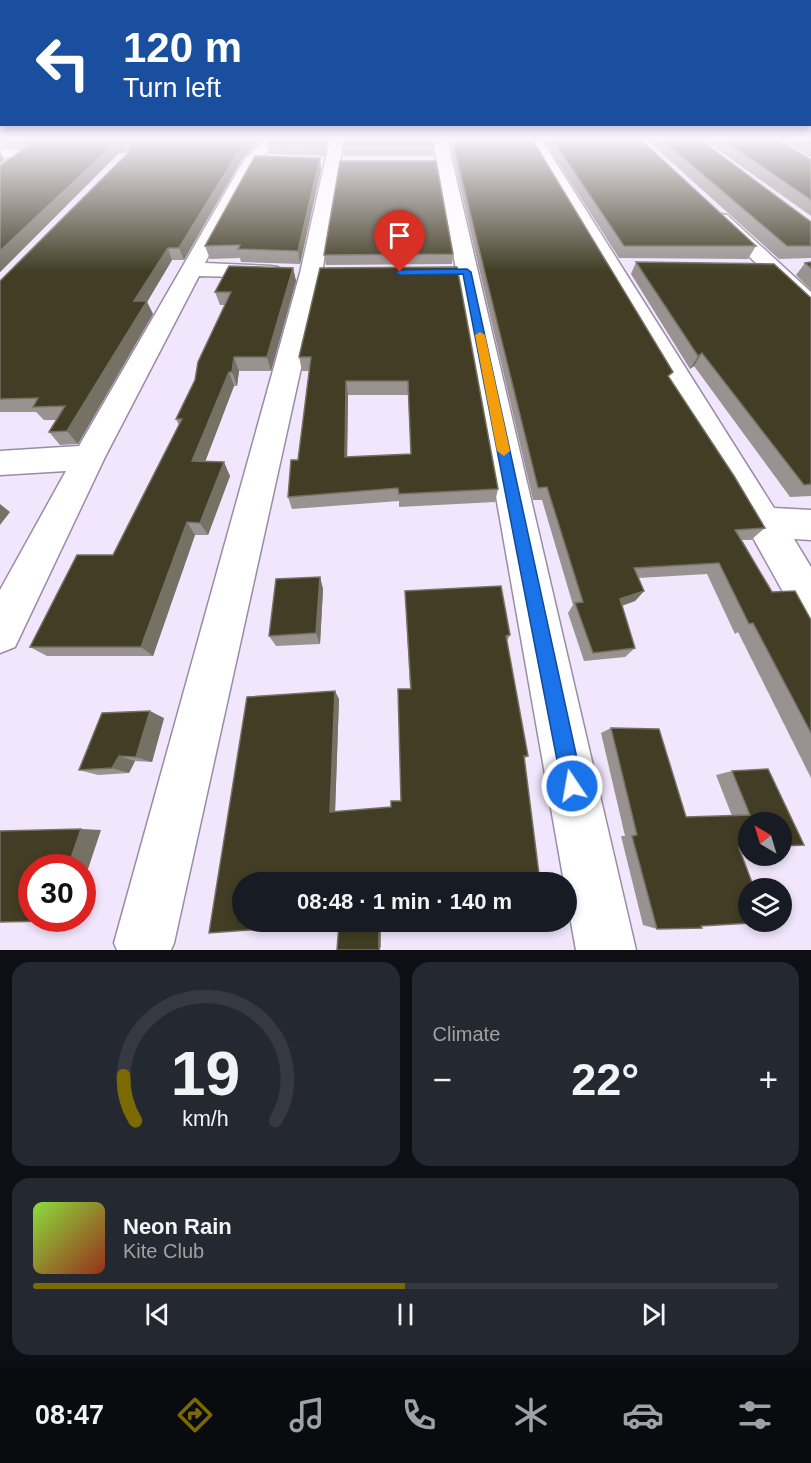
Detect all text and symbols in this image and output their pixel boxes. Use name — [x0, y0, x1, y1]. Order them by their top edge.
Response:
icon: left — [24, 24, 102, 102]
text: 120 m — [123, 24, 242, 71]
text: Turn left — [123, 73, 221, 103]
pin — [374, 210, 425, 272]
icon: arrive — [383, 219, 416, 252]
position arrow — [540, 754, 604, 818]
north arrow — [738, 812, 792, 866]
map controls — [738, 812, 792, 932]
speed limit sign: 30 — [18, 854, 96, 932]
button: layers — [738, 878, 792, 932]
text: 08:48 · 1 min · 140 m — [297, 889, 512, 914]
text: Climate — [433, 1023, 500, 1045]
text: 19 — [171, 1039, 240, 1108]
text: 22° — [571, 1054, 639, 1105]
text: − — [433, 1061, 452, 1098]
text: + — [759, 1061, 778, 1098]
text: km/h — [183, 1107, 229, 1131]
text: Neon Rain — [123, 1214, 232, 1239]
text: Kite Club — [123, 1240, 204, 1262]
icon: previous — [141, 1298, 174, 1331]
icon: pause — [389, 1298, 422, 1331]
icon: next — [637, 1298, 670, 1331]
icon: directions — [174, 1394, 216, 1436]
icon: music — [286, 1394, 328, 1436]
icon: phone — [398, 1394, 440, 1436]
icon: climate — [510, 1394, 552, 1436]
icon: car — [622, 1394, 664, 1436]
icon: filters — [734, 1394, 776, 1436]
text: 08:47 — [35, 1400, 104, 1430]

